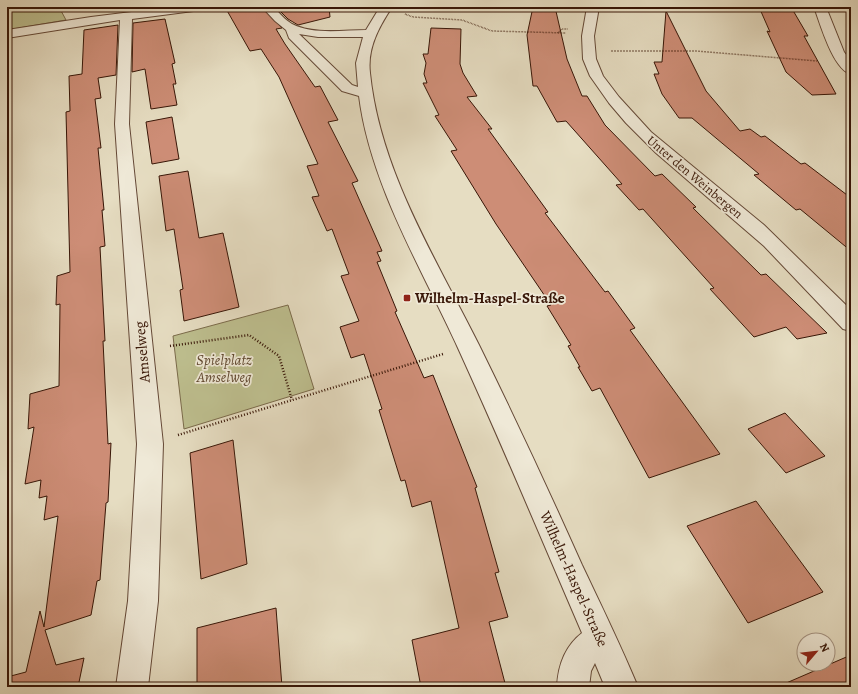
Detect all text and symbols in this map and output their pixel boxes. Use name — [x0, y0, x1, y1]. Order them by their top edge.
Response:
street label: Unter den Weinbergen — [643, 132, 747, 222]
place label: Wilhelm-Haspel-Straße — [414, 288, 565, 308]
marker: Wilhelm-Haspel-Straße — [402, 293, 412, 303]
street label: Amselweg — [129, 320, 155, 385]
park label: Spielplatz Amselweg — [196, 350, 252, 387]
street label: Wilhelm-Haspel-Straße — [535, 507, 613, 650]
north arrow — [796, 632, 836, 672]
text: N — [816, 640, 833, 655]

